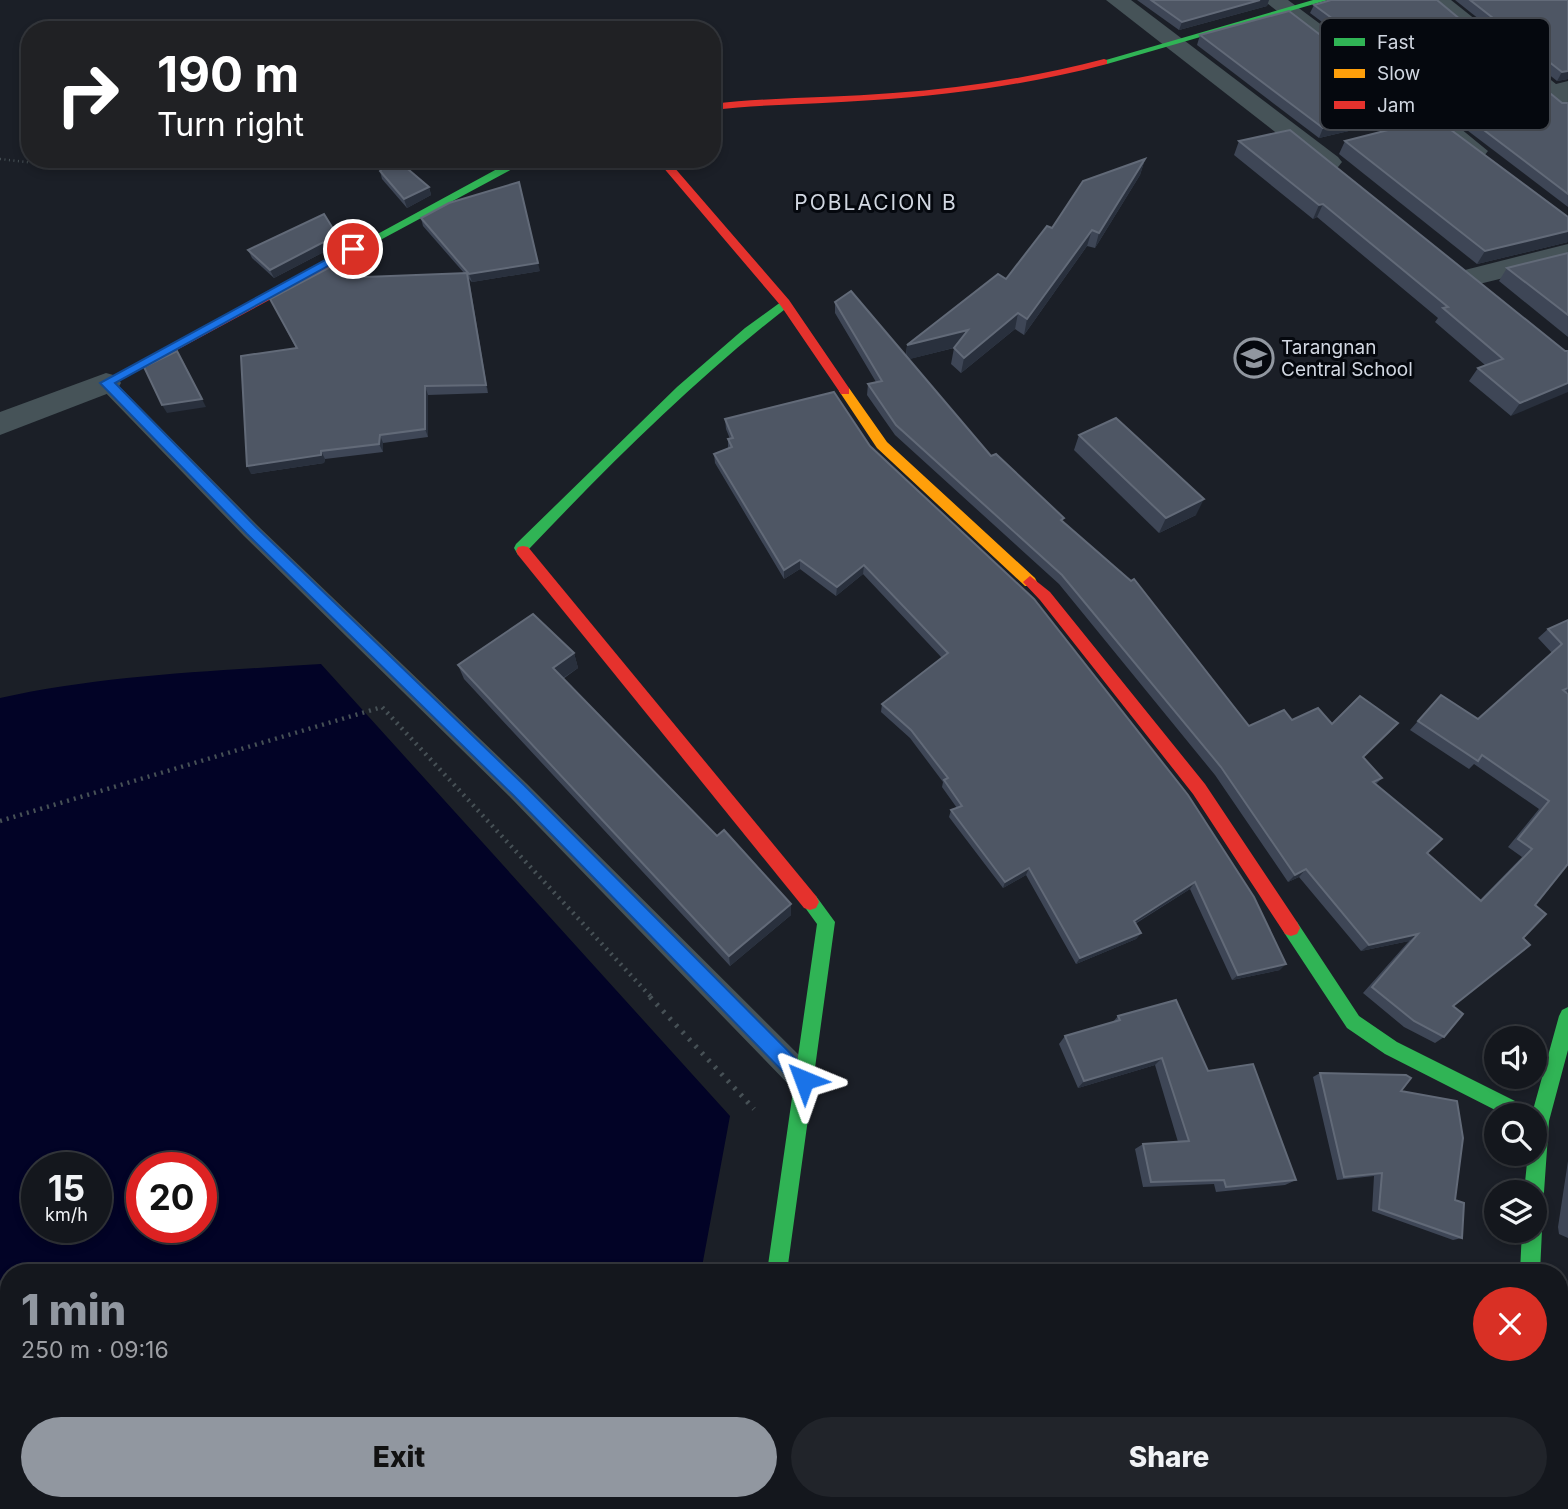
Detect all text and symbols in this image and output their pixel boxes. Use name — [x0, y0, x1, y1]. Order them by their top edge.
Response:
legend — [1320, 18, 1550, 130]
text: Fast — [1377, 31, 1415, 54]
text: 190 m — [157, 45, 299, 104]
icon: right — [42, 49, 133, 140]
text: Slow — [1377, 62, 1420, 85]
text: Jam — [1377, 94, 1415, 117]
text: Turn right — [157, 105, 304, 144]
district label: POBLACION B — [794, 190, 958, 215]
pin — [323, 219, 383, 279]
icon: arrive — [334, 230, 372, 268]
place label: Tarangnan Central School — [1281, 336, 1413, 381]
school or university icon: Tarangnan Central School — [1233, 337, 1275, 379]
map controls — [1484, 1026, 1547, 1243]
button: sound — [1484, 1026, 1547, 1089]
position arrow — [767, 1043, 841, 1117]
button: search — [1484, 1103, 1547, 1166]
speed limit sign: 20 — [126, 1152, 217, 1243]
text: 15 — [48, 1167, 85, 1209]
button: layers — [1484, 1180, 1547, 1243]
text: km/h — [45, 1204, 88, 1225]
text: 1 min — [21, 1284, 126, 1335]
button: close — [1473, 1287, 1547, 1361]
text: 250 m · 09:16 — [21, 1336, 169, 1364]
button: Exit — [21, 1417, 777, 1497]
button: Share — [791, 1417, 1547, 1497]

